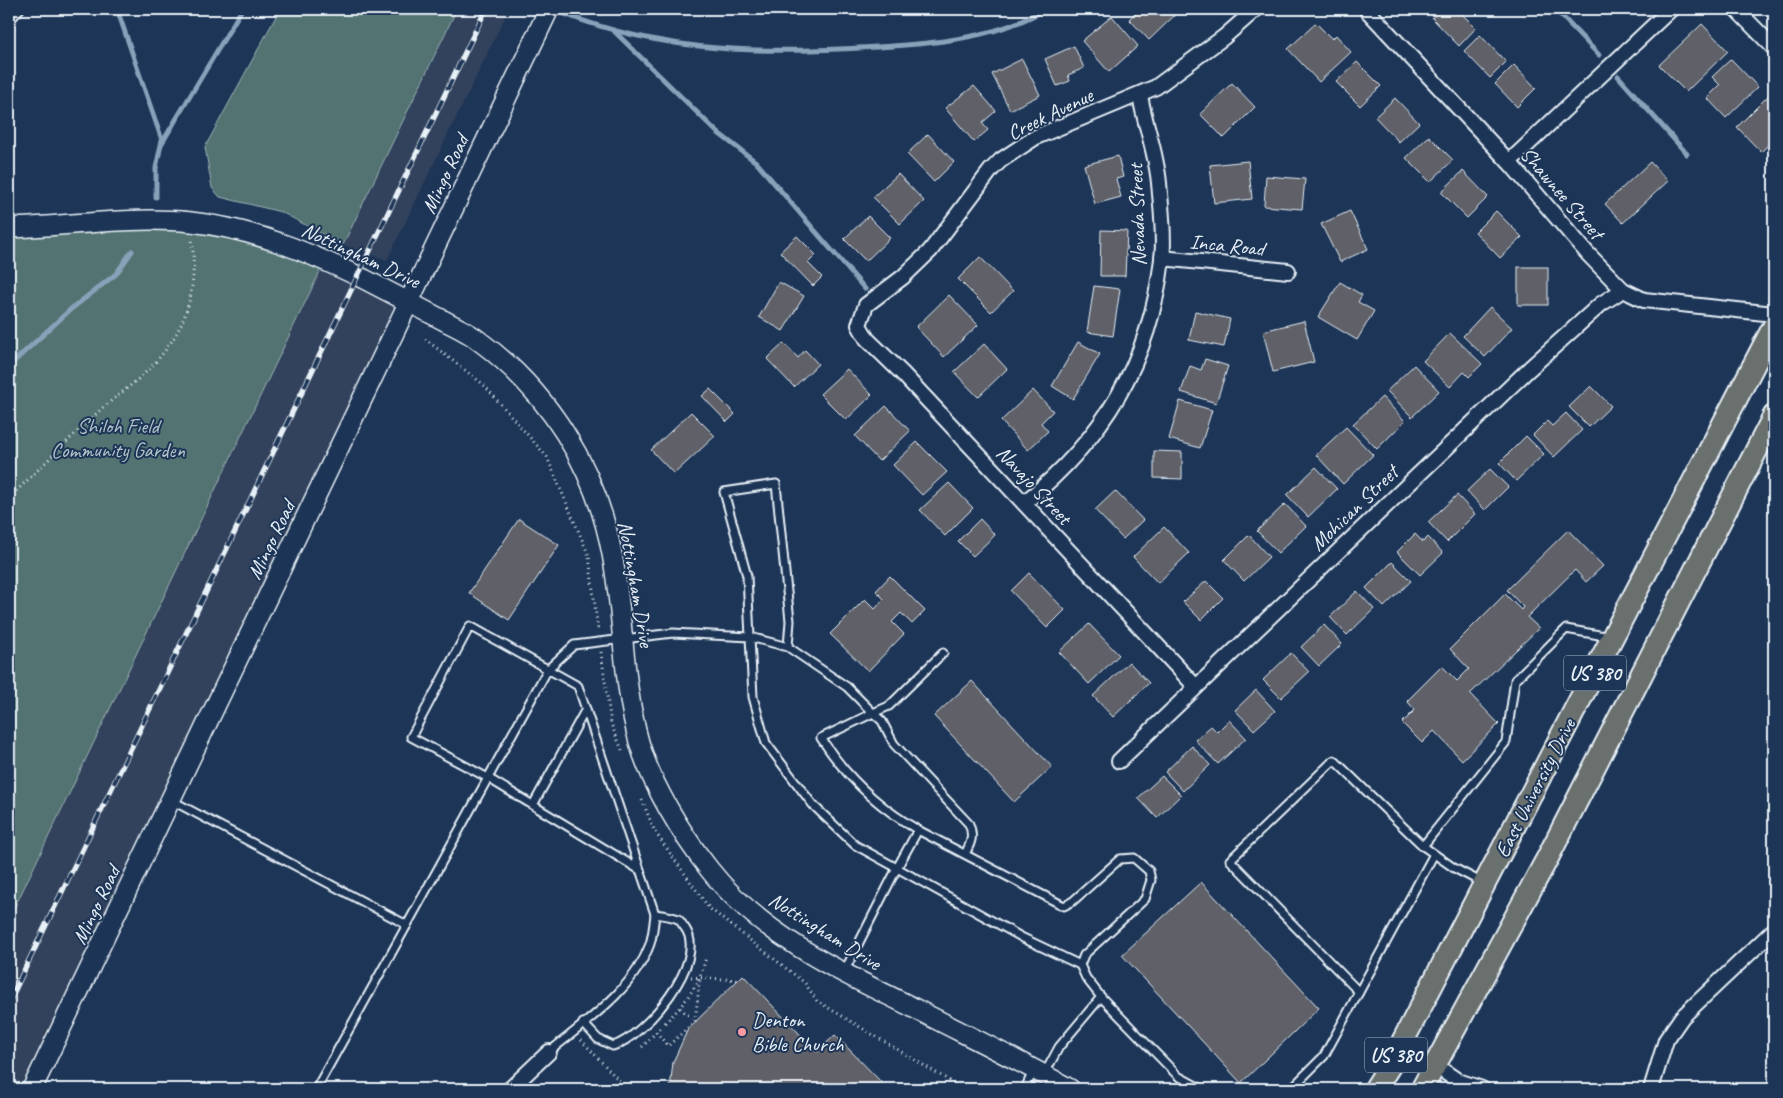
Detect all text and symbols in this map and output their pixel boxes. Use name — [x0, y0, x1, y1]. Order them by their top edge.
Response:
street label: Creek Avenue — [1003, 82, 1098, 146]
street label: Mingo Road — [415, 128, 476, 218]
street label: Shawnee Street — [1515, 141, 1611, 247]
street label: Nevada Street — [1122, 161, 1152, 267]
street label: Nottingham Drive — [298, 216, 425, 294]
street label: Inca Road — [1189, 228, 1268, 262]
park label: Shiloh Field Community Garden — [51, 413, 185, 463]
street label: Navajo Street — [991, 440, 1079, 531]
street label: Mohican Street — [1305, 457, 1406, 556]
street label: Mingo Road — [241, 494, 302, 583]
street label: Nottingham Drive — [612, 519, 660, 650]
road number: US 380 — [1564, 656, 1626, 690]
street label: East University Drive — [1489, 713, 1582, 862]
street label: Mingo Road — [66, 859, 127, 948]
street label: Nottingham Drive — [764, 886, 887, 976]
place label: Denton Bible Church — [752, 1007, 844, 1057]
marker: Denton Bible Church — [736, 1026, 748, 1038]
road number: US 380 — [1365, 1038, 1427, 1072]

